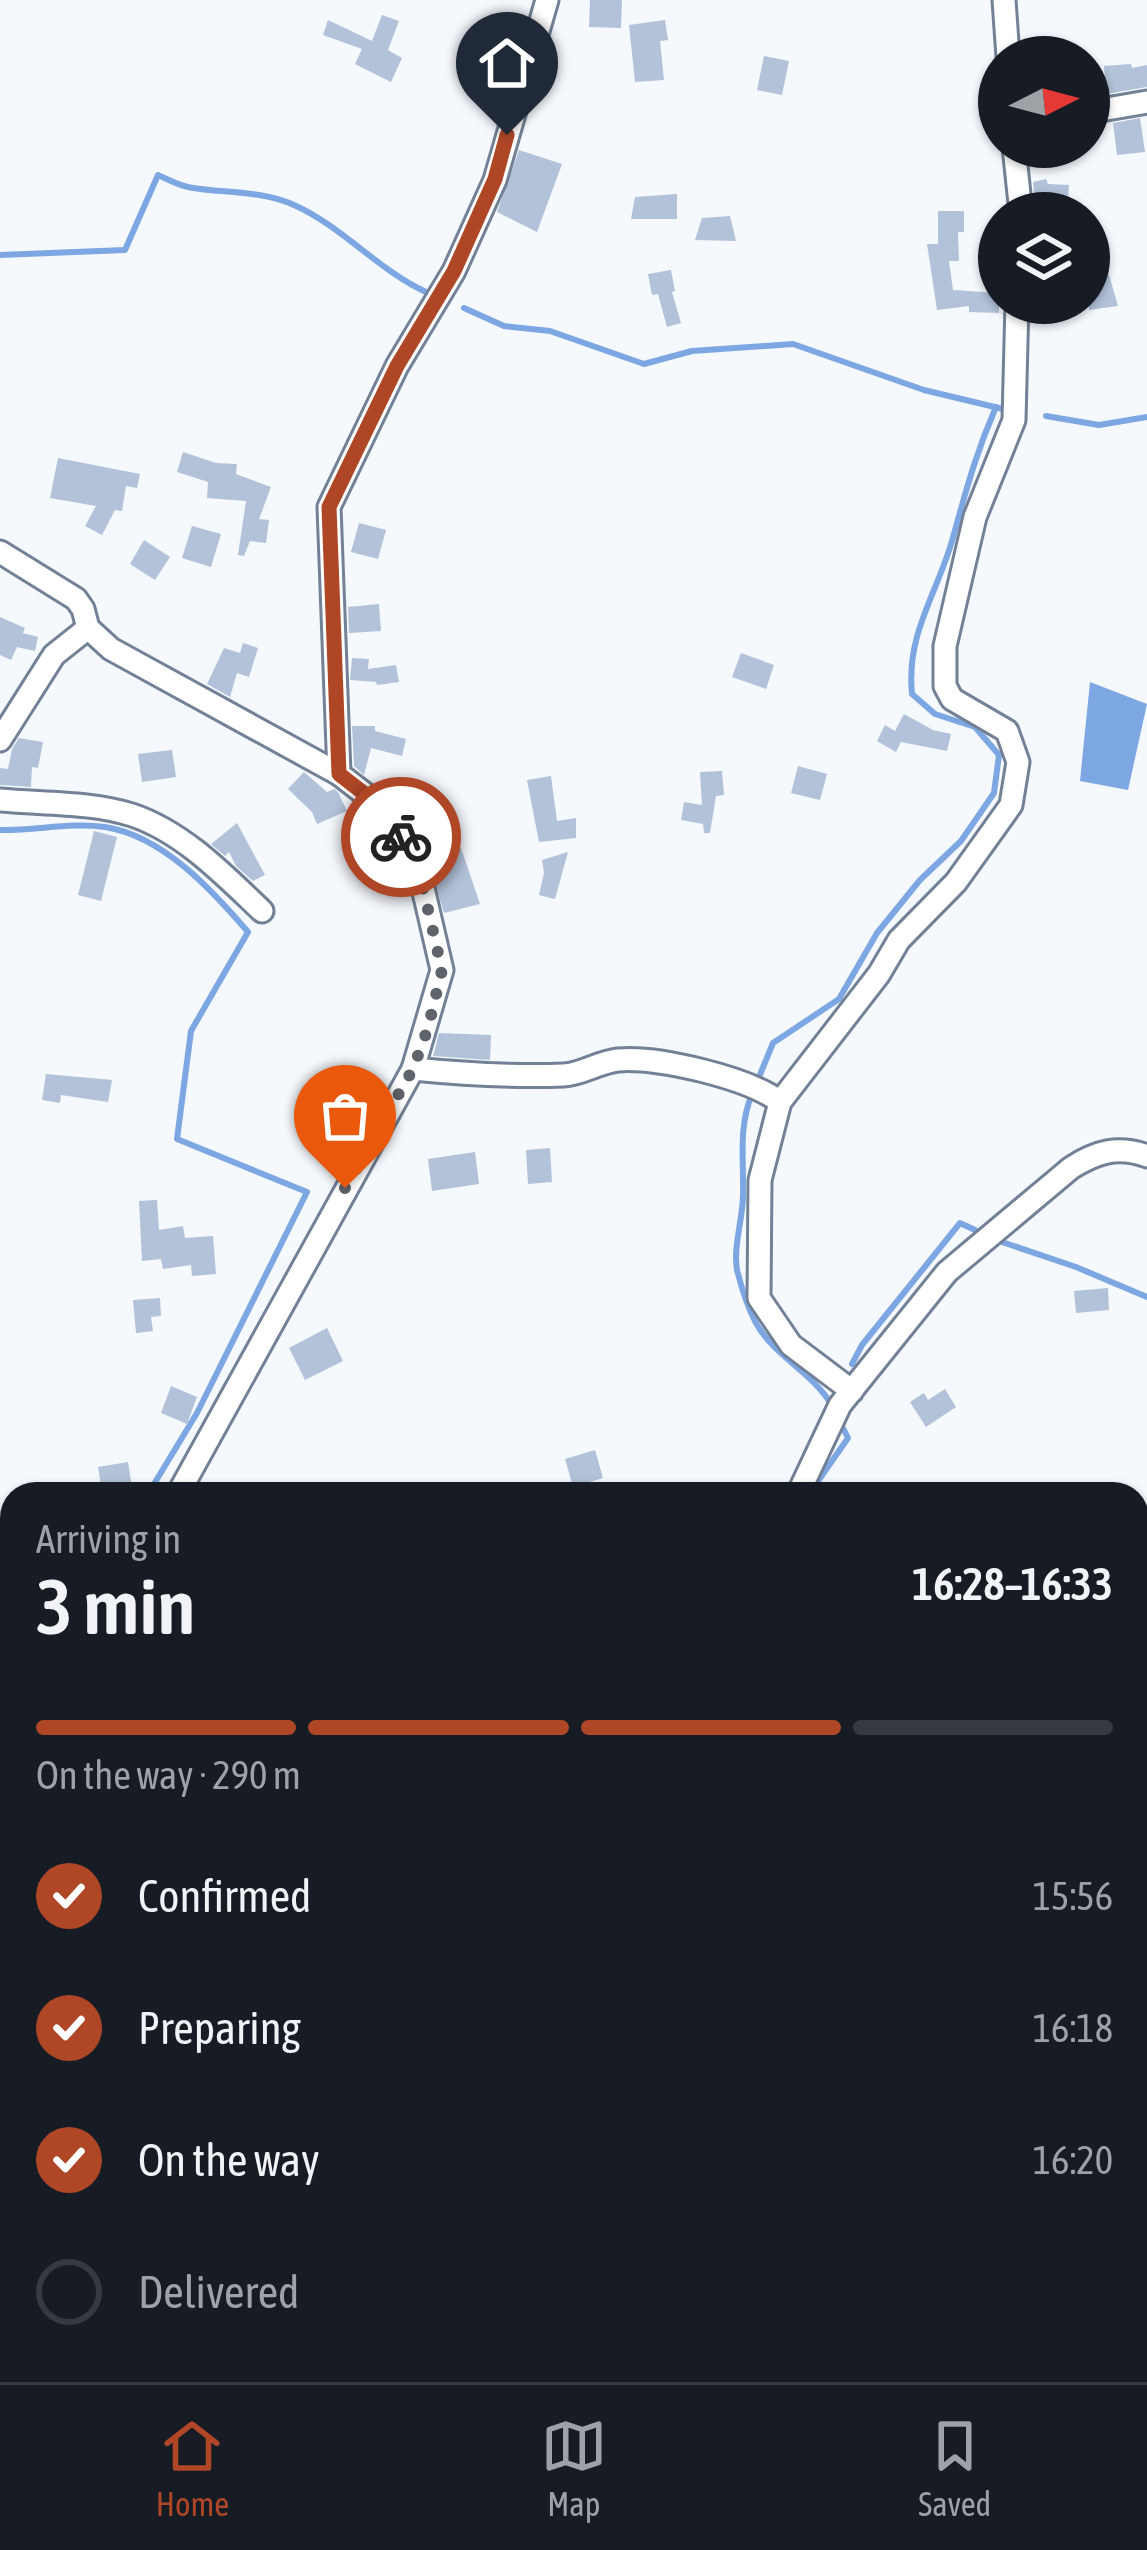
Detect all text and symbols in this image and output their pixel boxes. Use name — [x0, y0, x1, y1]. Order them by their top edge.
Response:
pin — [456, 12, 558, 135]
icon: home — [474, 30, 540, 96]
north arrow — [978, 36, 1110, 168]
map controls — [978, 36, 1110, 324]
button: layers — [978, 192, 1110, 324]
courier — [341, 777, 461, 897]
icon: bike — [368, 804, 434, 870]
pin — [294, 1065, 396, 1188]
icon: bag — [312, 1083, 378, 1149]
text: Arriving in — [36, 1517, 181, 1561]
text: 16:28–16:33 — [912, 1558, 1113, 1610]
text: 3 min — [36, 1561, 195, 1651]
text: On the way · 290 m — [36, 1753, 301, 1797]
icon: check — [36, 1863, 102, 1929]
text: Confirmed — [138, 1870, 311, 1922]
text: 15:56 — [1033, 1874, 1113, 1918]
icon: check — [36, 1995, 102, 2061]
text: Preparing — [138, 2002, 301, 2054]
text: 16:18 — [1033, 2006, 1113, 2050]
icon: check — [36, 2127, 102, 2193]
text: On the way — [138, 2134, 320, 2186]
text: 16:20 — [1033, 2138, 1113, 2182]
text: Delivered — [138, 2266, 299, 2318]
tab: Home — [156, 2413, 229, 2523]
tab: Map — [541, 2413, 607, 2523]
tab: Saved — [918, 2413, 991, 2523]

